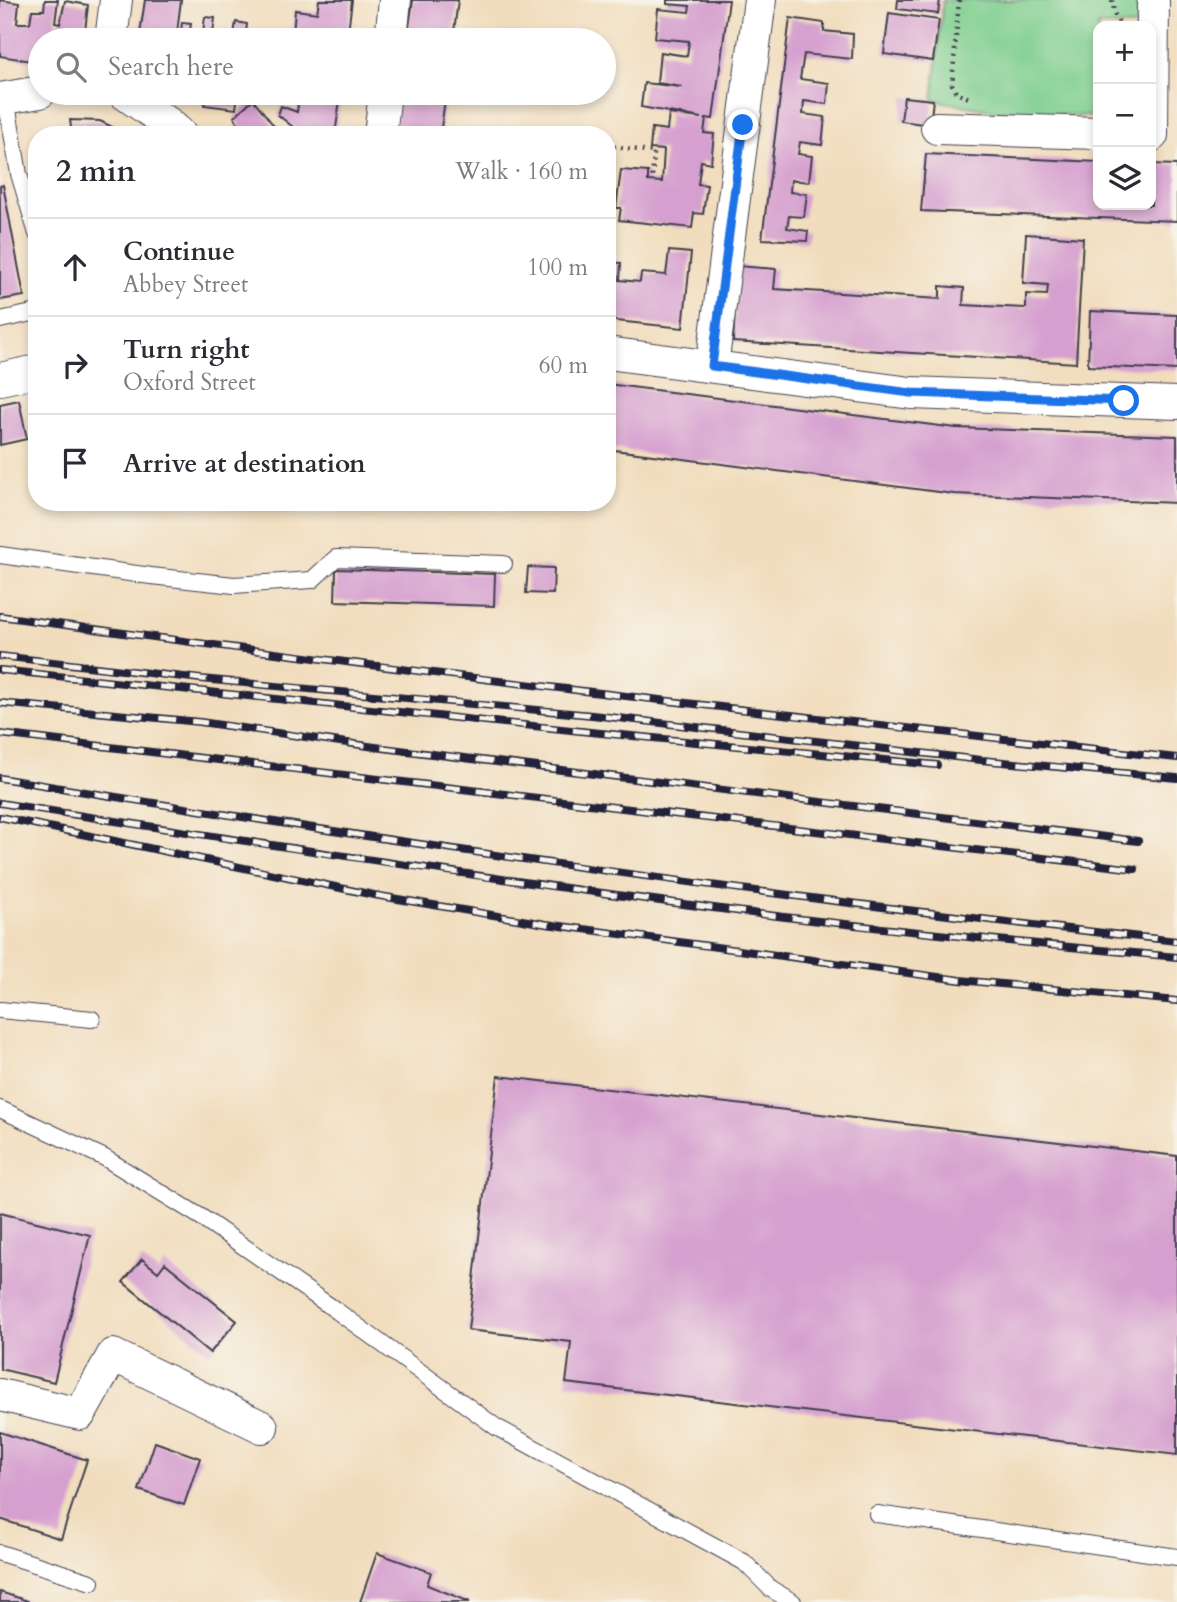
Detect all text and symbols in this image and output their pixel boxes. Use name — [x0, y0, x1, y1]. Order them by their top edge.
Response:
map controls — [1093, 21, 1156, 210]
button: + — [1093, 21, 1156, 84]
search box — [28, 28, 616, 105]
icon: search — [52, 48, 90, 86]
text: Search here — [108, 49, 234, 84]
button: − — [1093, 84, 1156, 147]
route end — [727, 109, 758, 140]
button: layers — [1093, 147, 1156, 210]
text: 2 min — [56, 151, 136, 192]
text: Walk · 160 m — [455, 156, 588, 187]
text: Continue — [123, 234, 235, 269]
icon: ahead — [56, 248, 94, 286]
text: 100 m — [527, 252, 588, 283]
text: Abbey Street — [123, 269, 248, 300]
text: Turn right — [123, 332, 250, 367]
icon: right — [56, 346, 94, 384]
text: 60 m — [539, 350, 588, 381]
text: Oxford Street — [123, 367, 256, 398]
route start — [1108, 385, 1139, 416]
icon: arrive — [56, 444, 94, 482]
text: Arrive at destination — [123, 446, 366, 481]

